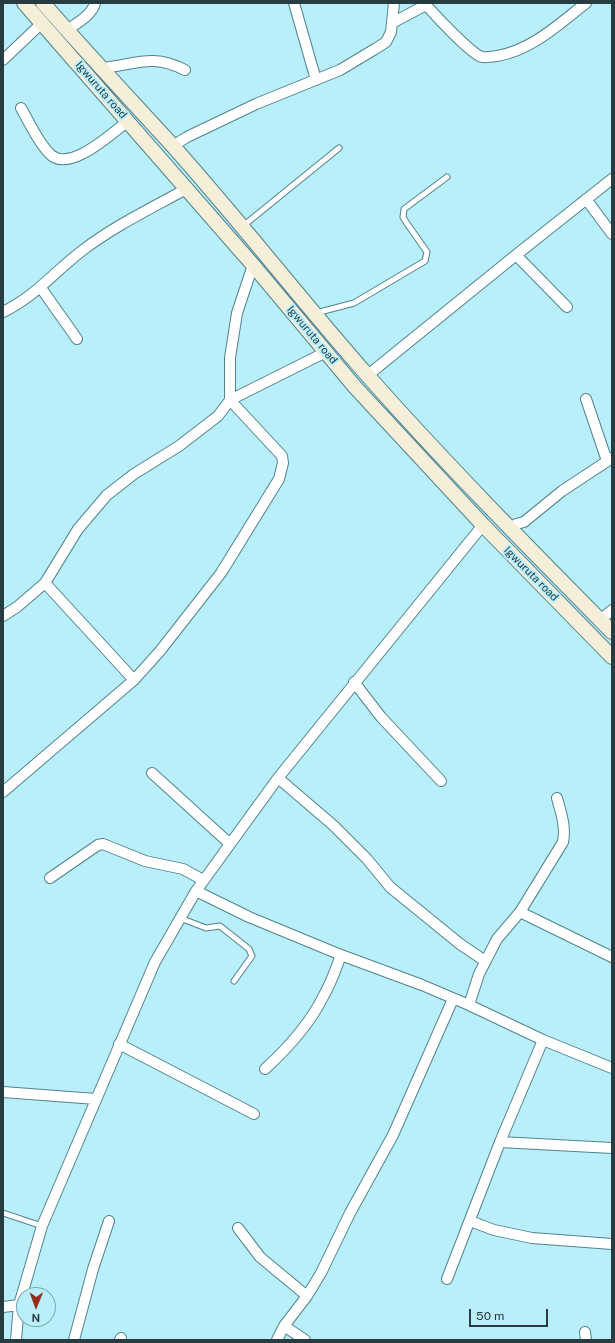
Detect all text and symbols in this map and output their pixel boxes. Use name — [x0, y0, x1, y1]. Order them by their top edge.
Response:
street label: Igwuruta road — [73, 59, 129, 121]
street label: Igwuruta road — [284, 303, 340, 367]
street label: Igwuruta road — [501, 544, 561, 604]
north arrow — [16, 1287, 56, 1327]
scale bar — [471, 1301, 550, 1327]
text: 50 m — [476, 1309, 504, 1323]
text: N — [31, 1312, 40, 1324]

